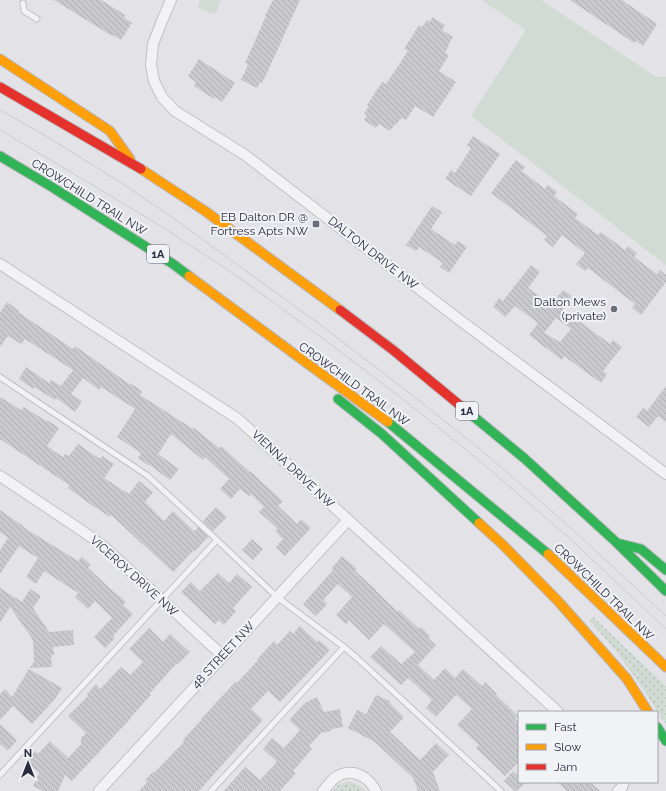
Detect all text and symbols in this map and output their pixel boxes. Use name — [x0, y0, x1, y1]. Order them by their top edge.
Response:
street label: CROWCHILD TRAIL NW — [29, 156, 150, 238]
place label: EB Dalton DR @ Fortress Apts NW — [210, 210, 308, 238]
street label: DALTON DRIVE NW — [325, 214, 421, 293]
marker: EB Dalton DR @ Fortress Apts NW — [311, 219, 321, 229]
road number: 1A — [147, 245, 169, 263]
place label: Dalton Mews (private) — [534, 295, 606, 323]
marker: Dalton Mews (private) — [609, 304, 619, 314]
street label: CROWCHILD TRAIL NW — [296, 339, 412, 429]
road number: 1A — [456, 402, 478, 420]
street label: VIENNA DRIVE NW — [249, 427, 337, 511]
street label: VICEROY DRIVE NW — [87, 533, 181, 619]
street label: CROWCHILD TRAIL NW — [551, 541, 657, 644]
street label: 48 STREET NW — [189, 619, 258, 691]
legend — [518, 711, 658, 783]
text: Fast — [554, 720, 577, 734]
text: Slow — [554, 740, 581, 754]
north arrow — [8, 743, 48, 783]
text: N — [24, 747, 32, 760]
text: Jam — [554, 760, 577, 774]

